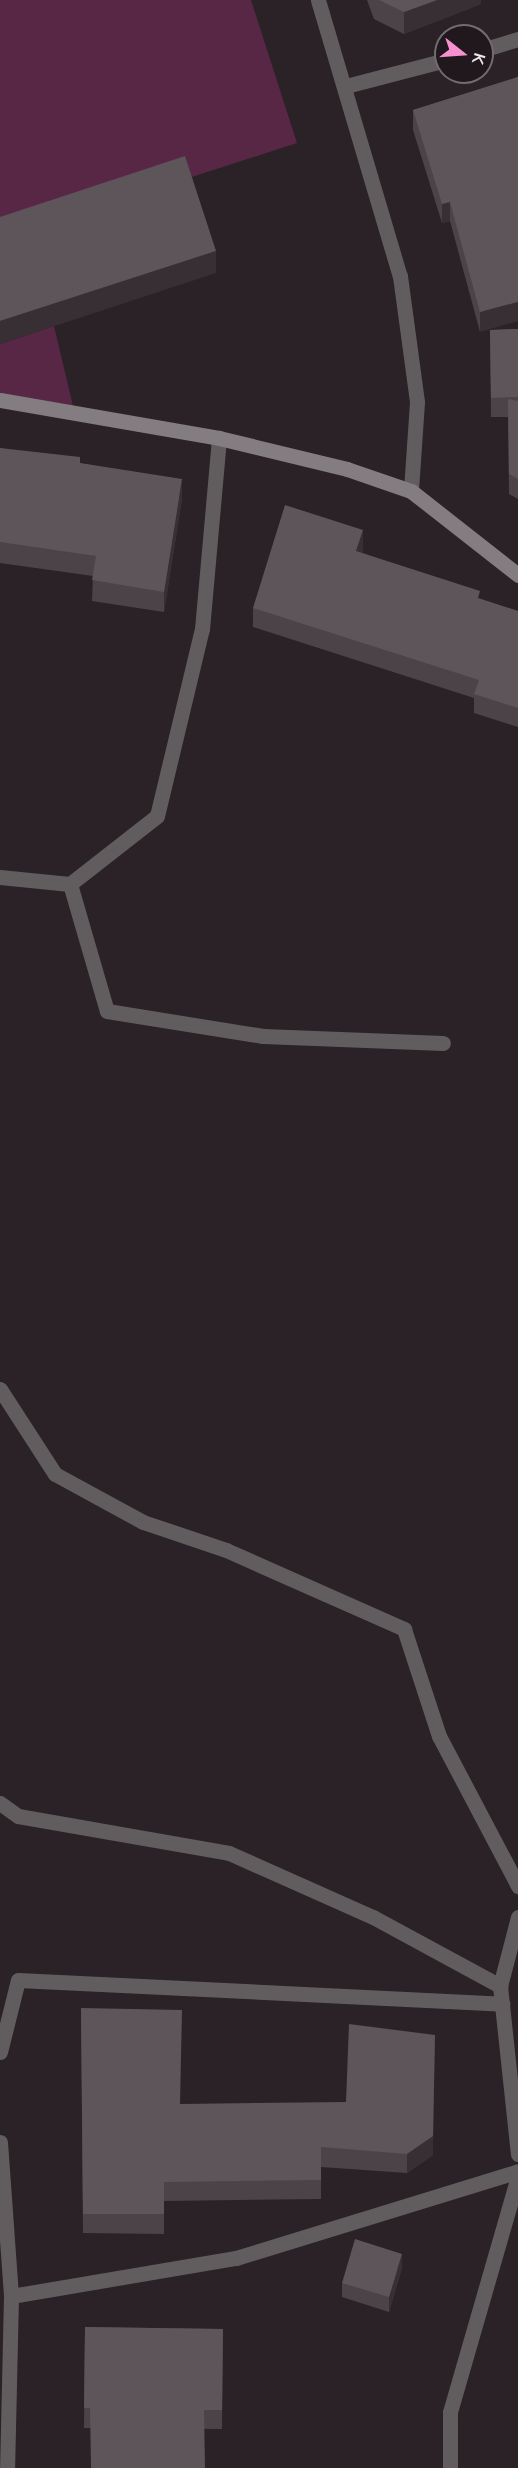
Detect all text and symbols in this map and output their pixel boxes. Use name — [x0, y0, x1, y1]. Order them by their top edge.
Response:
north arrow — [434, 24, 494, 84]
text: K — [468, 51, 490, 67]

